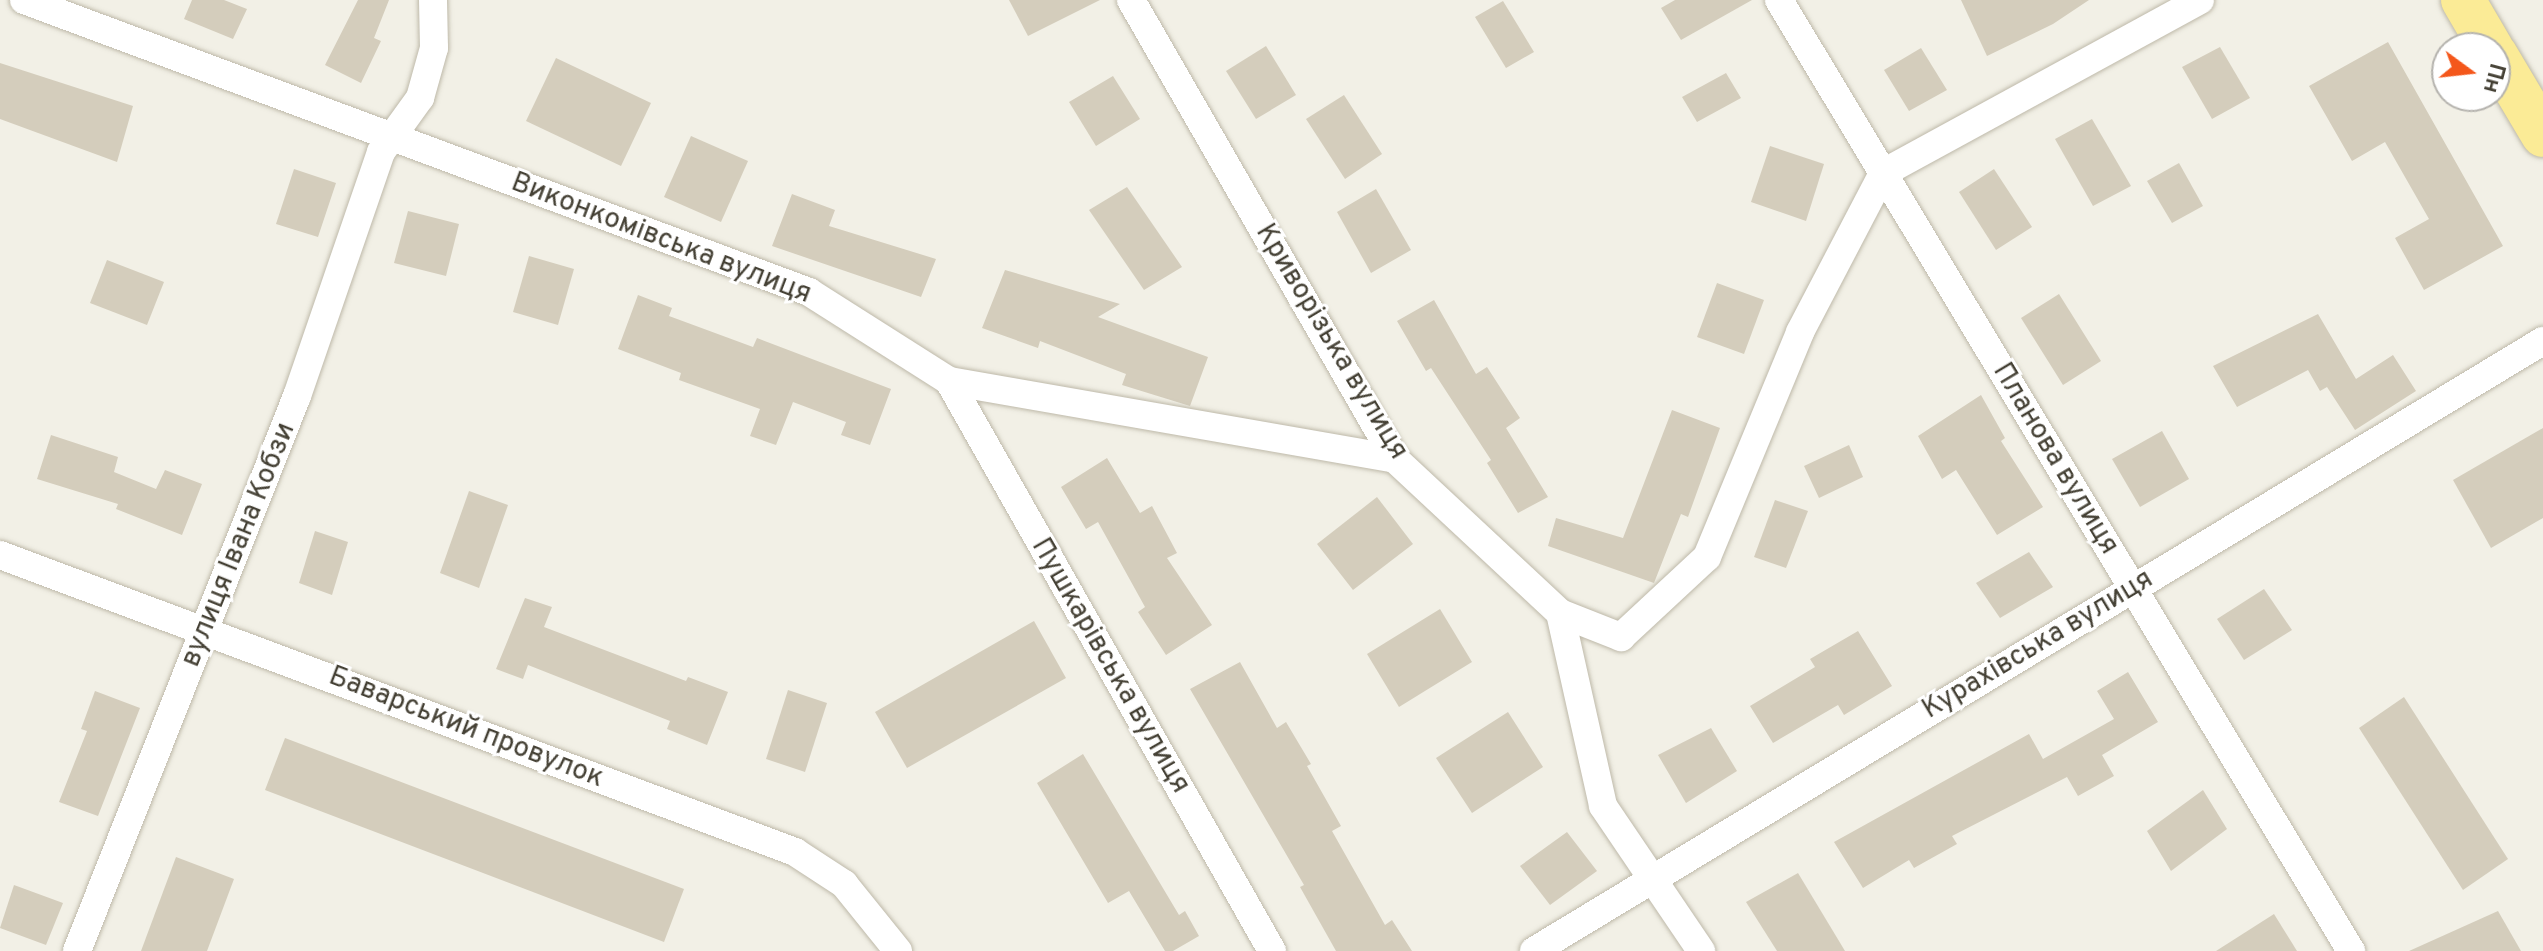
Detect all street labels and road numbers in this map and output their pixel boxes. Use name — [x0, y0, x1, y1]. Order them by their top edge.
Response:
street label: Виконкомівська вулиця — [506, 166, 816, 312]
street label: Криворізька вулиця — [1247, 218, 1415, 466]
street label: Планова вулиця — [1985, 357, 2125, 561]
street label: вулиця Івана Кобзи — [175, 418, 303, 672]
street label: Пушкарівська вулиця — [1023, 532, 1197, 800]
street label: Курахівська вулиця — [1917, 563, 2159, 727]
street label: Баварський провулок — [324, 660, 608, 796]

